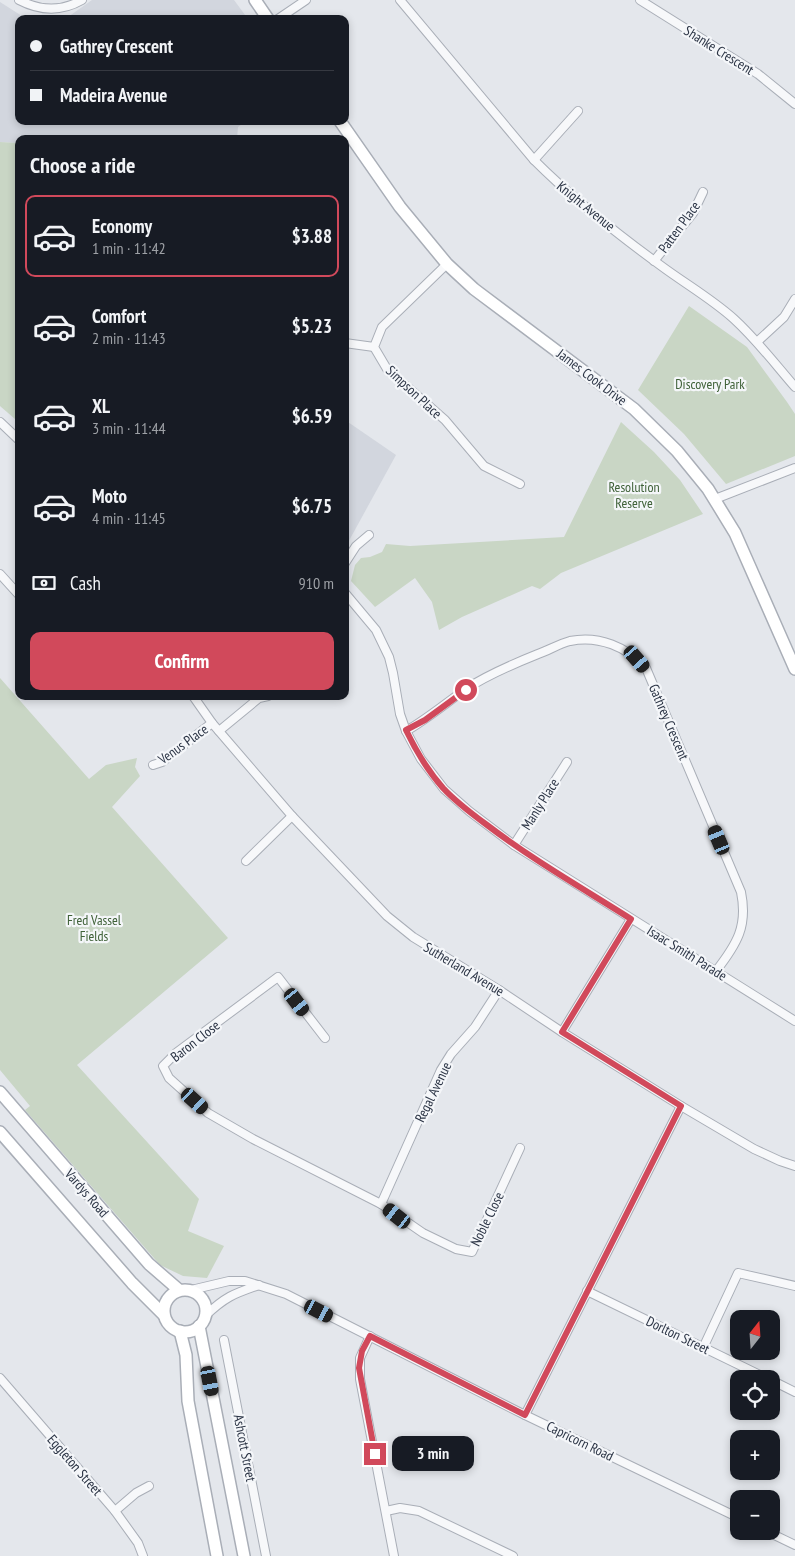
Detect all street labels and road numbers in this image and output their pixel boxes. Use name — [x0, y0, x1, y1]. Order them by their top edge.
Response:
street label: Shanke Crescent — [681, 21, 757, 79]
street label: Knight Avenue — [553, 177, 619, 235]
street label: Patten Place — [654, 197, 704, 256]
street label: James Cook Drive — [553, 344, 631, 409]
street label: Simpson Place — [382, 362, 446, 423]
street label: Gathrey Crescent — [645, 681, 693, 763]
street label: Venus Place — [154, 720, 212, 769]
street label: Manly Place — [517, 775, 563, 833]
street label: Isaac Smith Parade — [644, 921, 730, 985]
street label: Sutherland Avenue — [420, 938, 508, 1000]
street label: Baron Close — [167, 1016, 223, 1066]
street label: Regal Avenue — [411, 1059, 455, 1125]
street label: Vardys Road — [60, 1164, 113, 1221]
street label: Noble Close — [466, 1189, 508, 1249]
street label: Dorlton Street — [643, 1312, 713, 1358]
street label: Ashcott Street — [230, 1413, 260, 1483]
street label: Capricorn Road — [544, 1417, 616, 1465]
street label: Eggleton Street — [44, 1431, 106, 1499]

